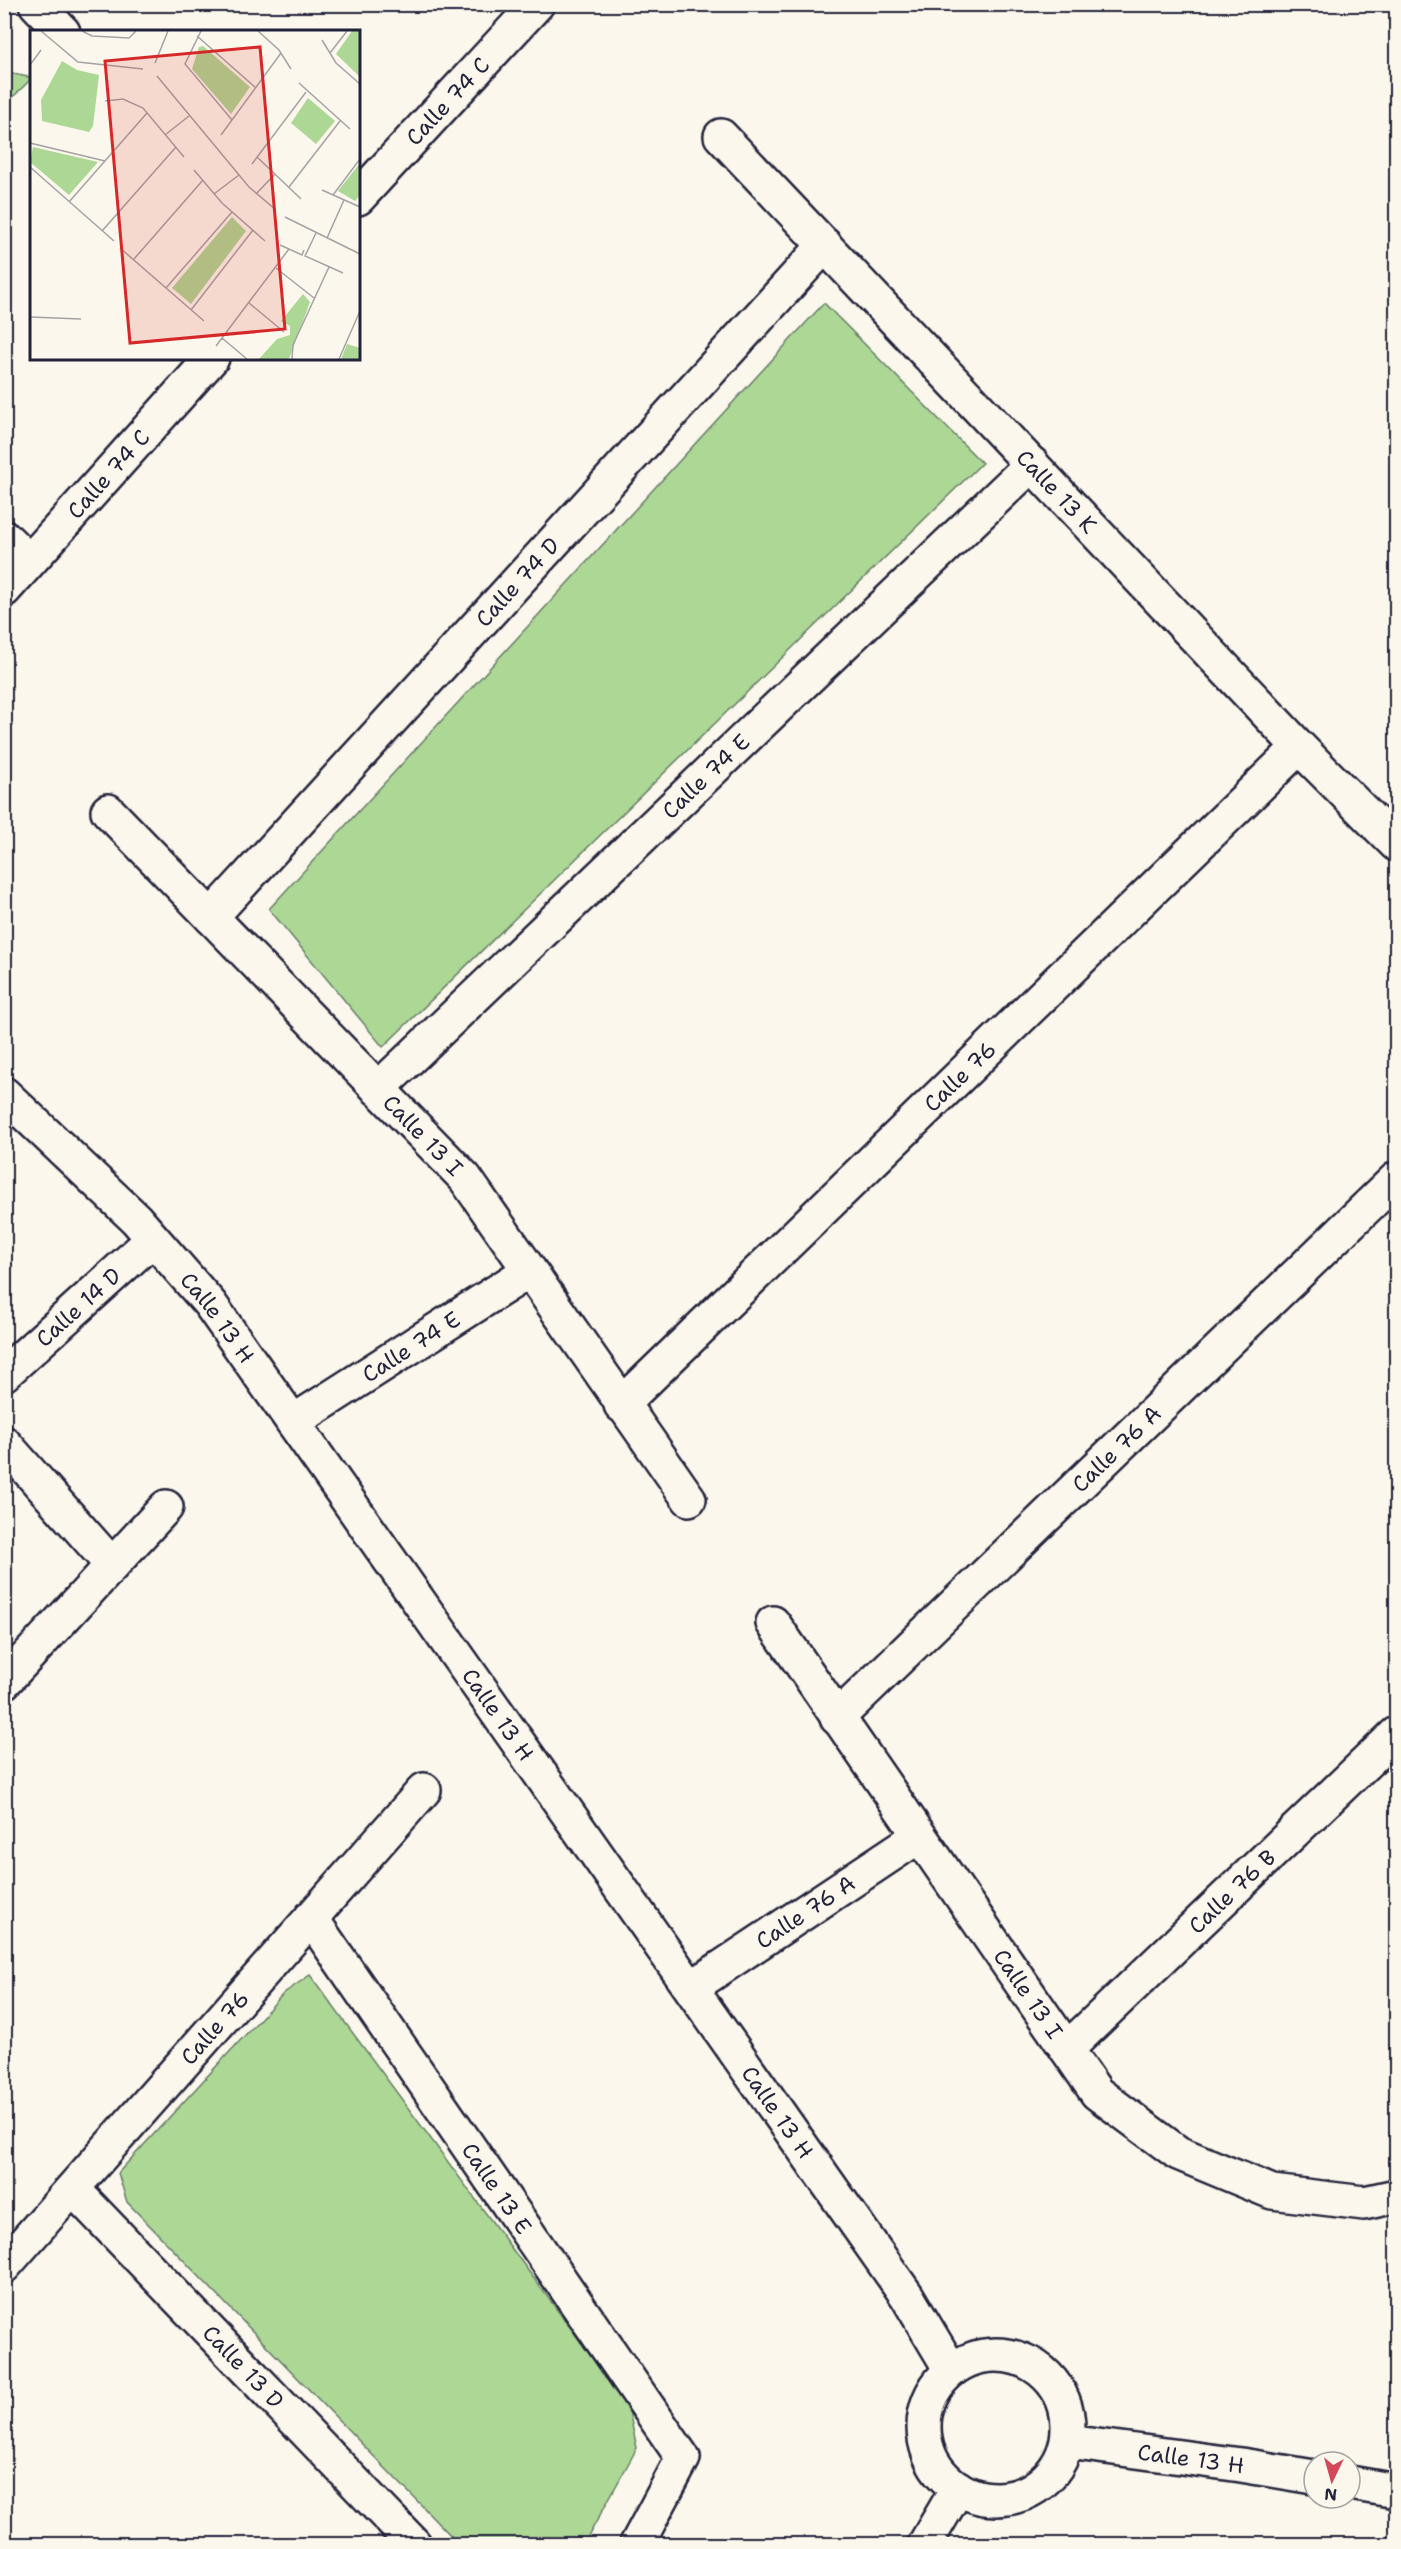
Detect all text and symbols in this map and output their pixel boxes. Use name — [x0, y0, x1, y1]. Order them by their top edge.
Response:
inset map — [30, 30, 360, 360]
street label: Calle 74 C — [399, 50, 496, 151]
street label: Calle 74 C — [60, 423, 156, 525]
street label: Calle 13 K — [1010, 443, 1104, 539]
street label: Calle 74 D — [469, 531, 566, 633]
street label: Calle 74 E — [655, 727, 756, 825]
street label: Calle 76 — [917, 1035, 1002, 1118]
street label: Calle 13 I — [377, 1088, 469, 1182]
street label: Calle 14 D — [29, 1261, 127, 1353]
street label: Calle 13 H — [174, 1266, 262, 1369]
street label: Calle 74 E — [356, 1304, 465, 1389]
street label: Calle 76 A — [1065, 1399, 1167, 1498]
street label: Calle 13 H — [456, 1662, 541, 1766]
street label: Calle 76 B — [1182, 1843, 1282, 1940]
street label: Calle 76 A — [750, 1868, 860, 1955]
street label: Calle 13 I — [987, 1943, 1070, 2044]
street label: Calle 76 — [174, 1984, 255, 2071]
street label: Calle 13 H — [735, 2060, 820, 2164]
street label: Calle 13 E — [455, 2137, 539, 2239]
street label: Calle 13 D — [196, 2318, 290, 2414]
street label: Calle 13 H — [1136, 2437, 1246, 2480]
north arrow — [1302, 2450, 1362, 2510]
text: N — [1324, 2483, 1338, 2505]

